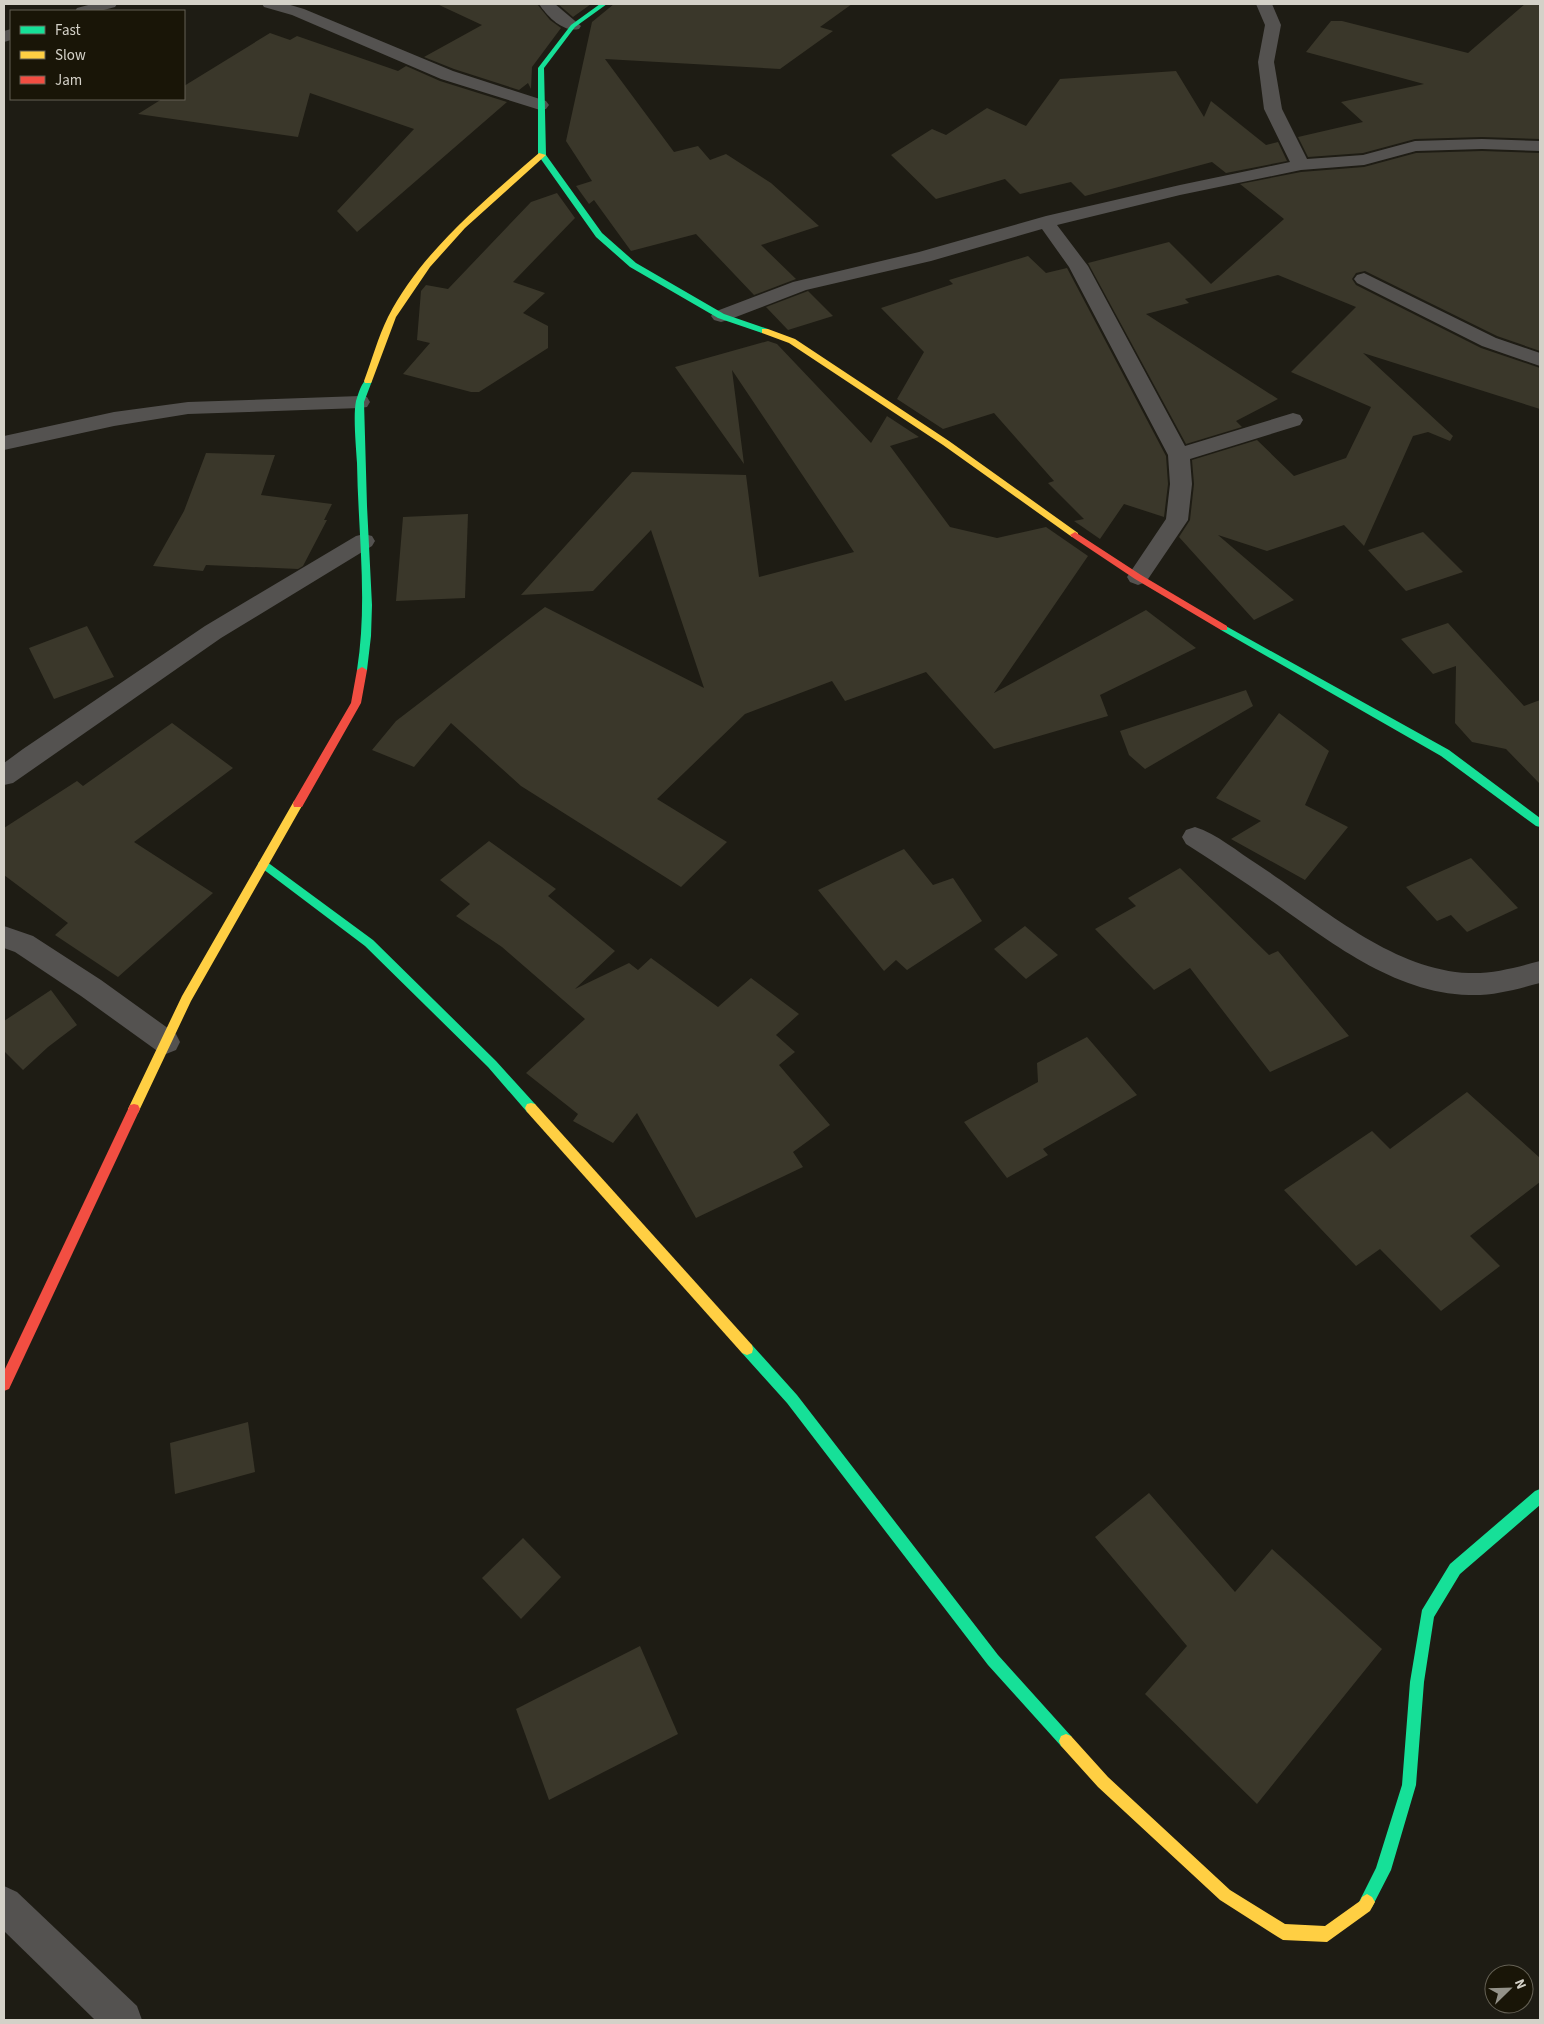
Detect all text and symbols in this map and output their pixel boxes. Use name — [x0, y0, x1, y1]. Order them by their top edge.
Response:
legend — [10, 10, 185, 100]
text: Fast — [55, 20, 81, 41]
text: Slow — [55, 45, 86, 66]
text: Jam — [55, 70, 82, 91]
north arrow — [1484, 1964, 1534, 2014]
text: N — [1509, 1976, 1531, 1993]

